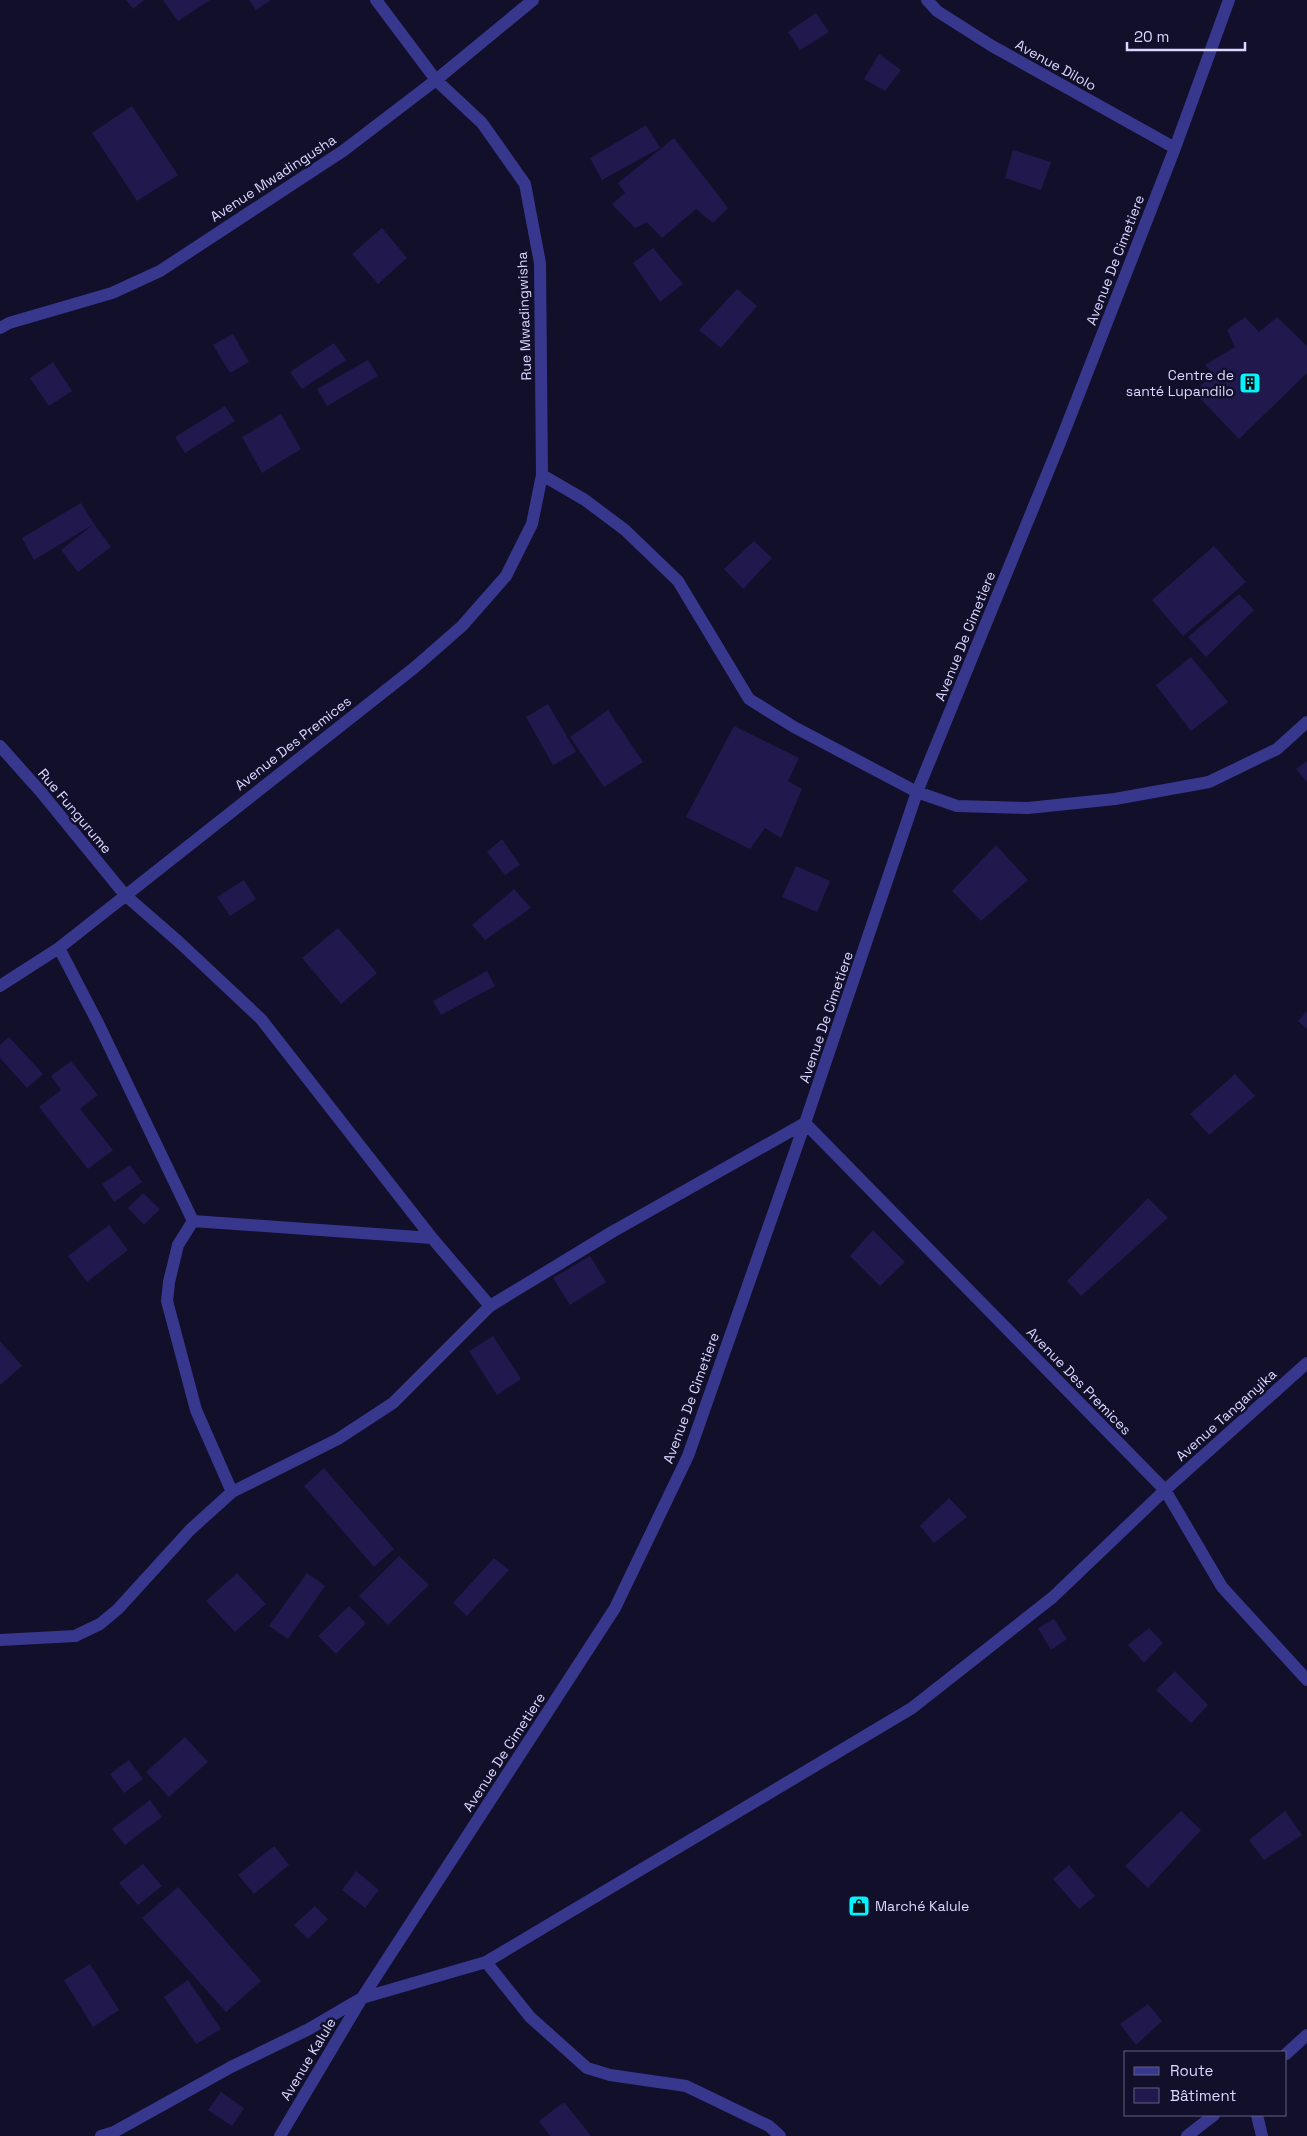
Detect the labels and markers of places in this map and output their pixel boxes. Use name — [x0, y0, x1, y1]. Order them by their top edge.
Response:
place label: Centre de santé Lupandilo — [1126, 366, 1234, 400]
building icon: Centre de santé Lupandilo — [1238, 371, 1262, 395]
shop icon: Marché Kalule — [847, 1894, 871, 1918]
place label: Marché Kalule — [875, 1897, 969, 1915]

